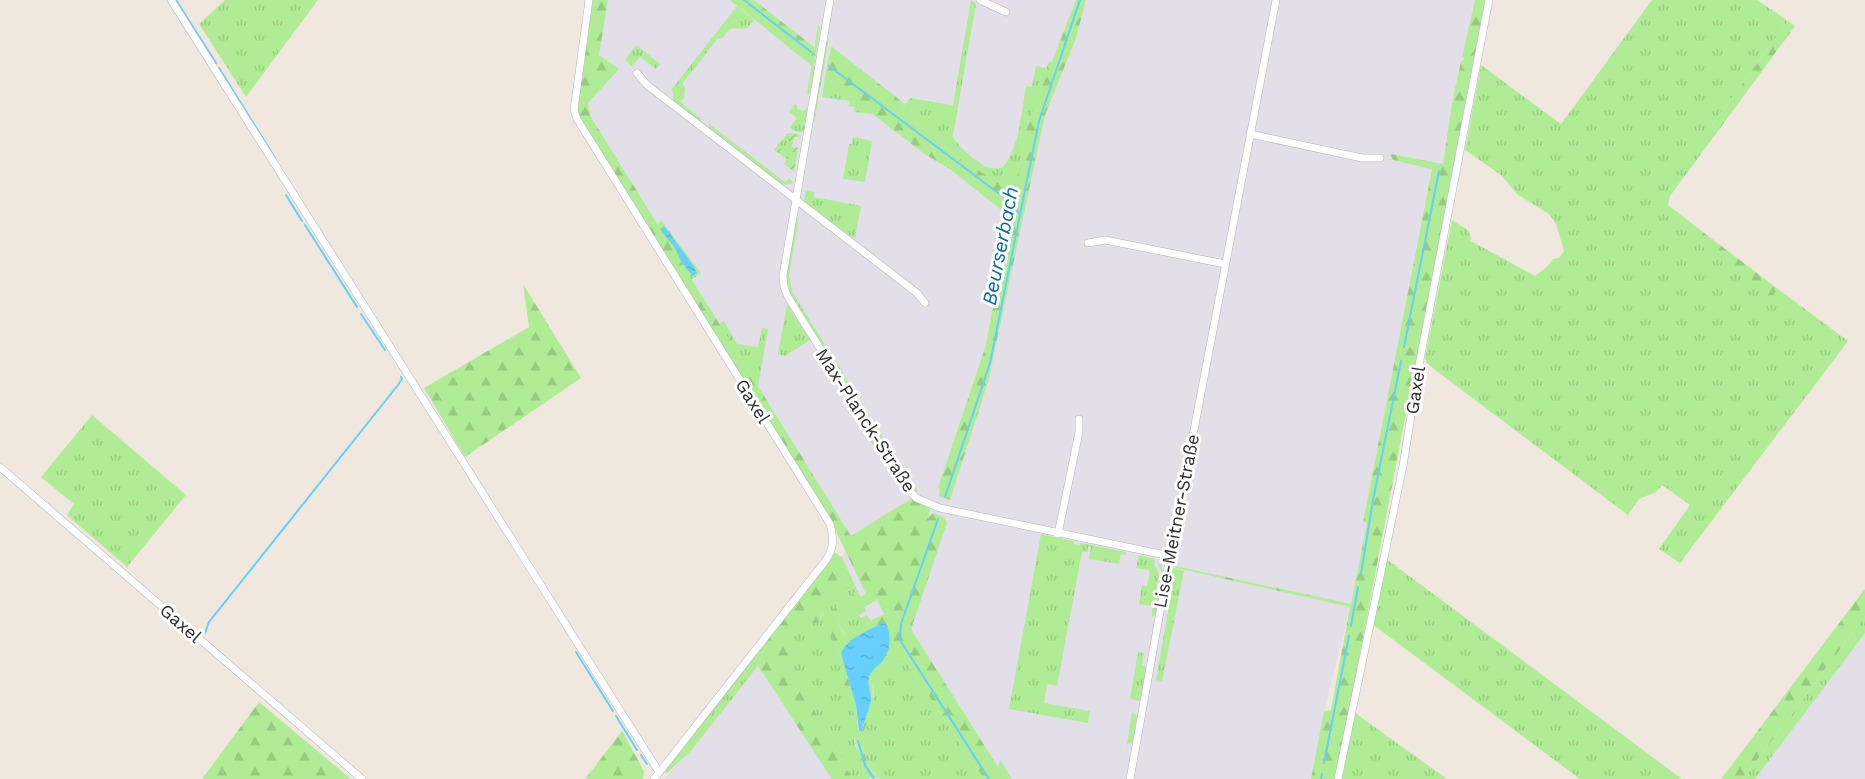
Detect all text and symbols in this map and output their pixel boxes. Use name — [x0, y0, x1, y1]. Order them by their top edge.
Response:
water label: Beurserbach — [977, 185, 1023, 307]
street label: Max-Planck-Straße — [812, 344, 920, 496]
street label: Gaxel — [1401, 364, 1429, 416]
street label: Gaxel — [731, 375, 775, 427]
street label: Lise-Meitner-Straße — [1149, 432, 1203, 610]
street label: Gaxel — [156, 599, 206, 647]

